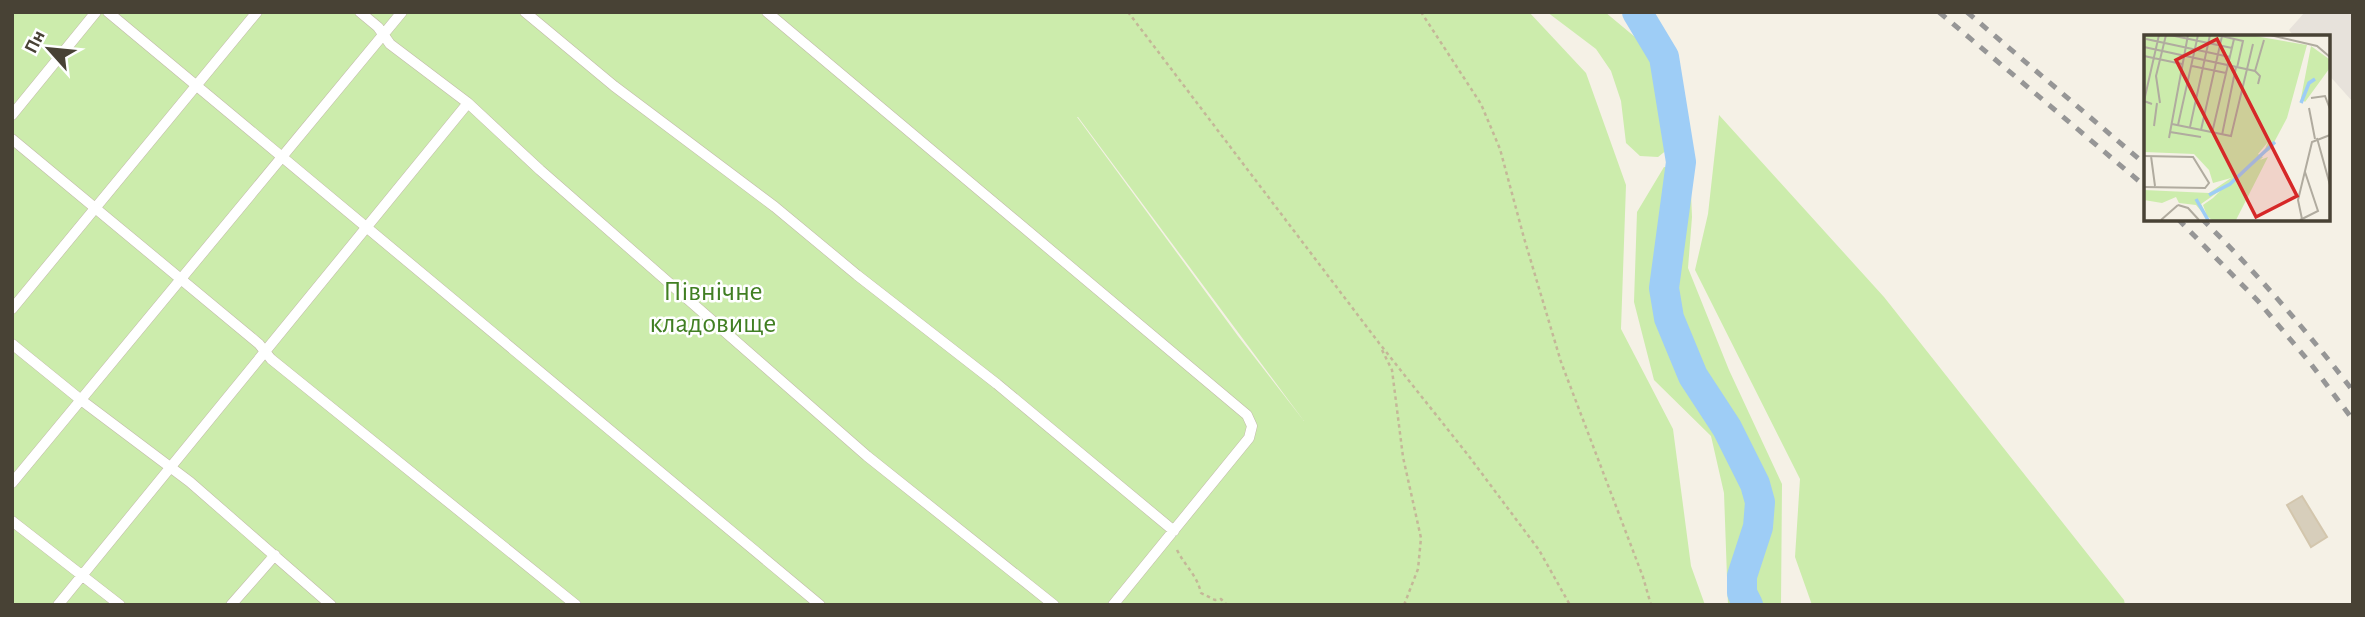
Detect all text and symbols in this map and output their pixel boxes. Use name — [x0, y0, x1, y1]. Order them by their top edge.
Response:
north arrow — [14, 14, 84, 84]
text: Пн — [21, 27, 49, 57]
inset map — [2144, 35, 2330, 220]
park label: Північне кладовище — [650, 278, 776, 338]

